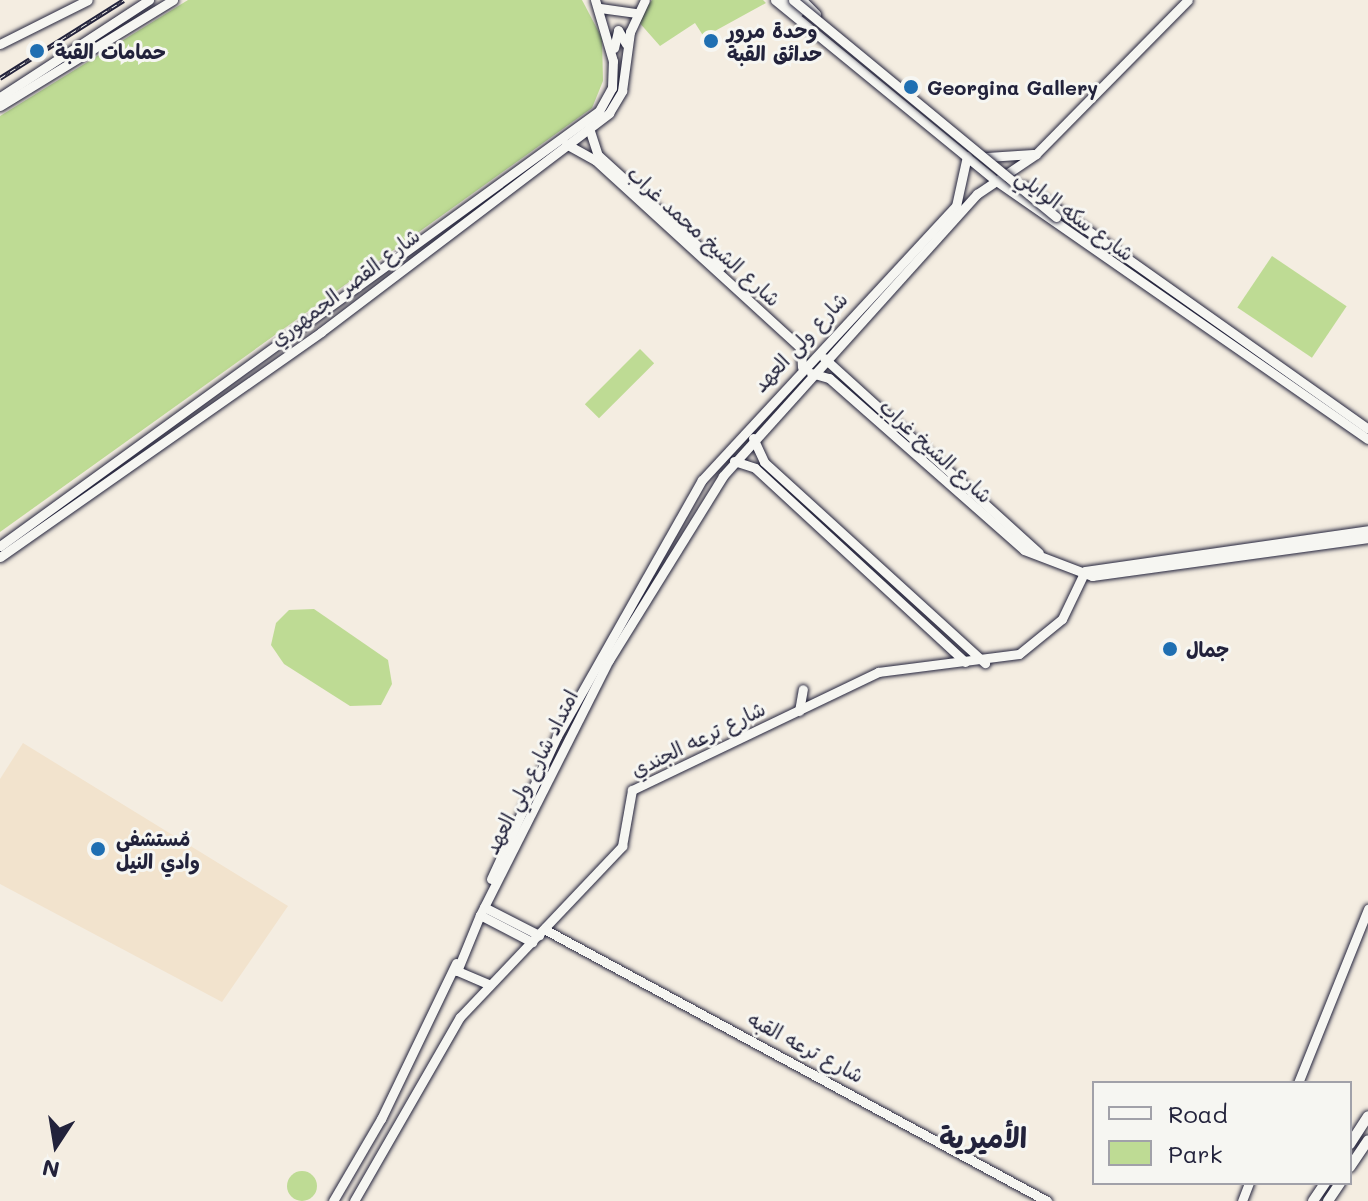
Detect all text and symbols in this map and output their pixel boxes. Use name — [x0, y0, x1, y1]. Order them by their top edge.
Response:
place label: وحدة مرور حدائق القبة — [727, 18, 822, 65]
marker: وحدة مرور حدائق القبة — [702, 32, 720, 50]
place label: حمامات القبة — [55, 39, 165, 63]
marker: حمامات القبة — [26, 40, 48, 62]
place label: Georgina Gallery — [927, 75, 1098, 99]
marker: Georgina Gallery — [902, 78, 920, 96]
street label: شارع الشيخ محمد غراب — [623, 161, 785, 311]
street label: شارع سكه الوايلي — [1011, 164, 1139, 266]
street label: شارع القصر الجمهوري — [266, 223, 424, 351]
street label: شارع ولى العهد — [748, 287, 852, 397]
street label: شارع الشيخ غراب — [875, 394, 997, 508]
place label: جمال — [1186, 637, 1229, 661]
marker: جمال — [1161, 640, 1179, 658]
street label: امتداد شارع ولي العهد — [479, 686, 583, 858]
street label: شارع ترعه الجندي — [627, 696, 769, 782]
place label: مُستشفى وادي النيل — [116, 826, 200, 873]
marker: مُستشفى وادي النيل — [87, 838, 109, 860]
street label: شارع ترعه القبه — [744, 1006, 868, 1088]
legend — [1092, 1081, 1352, 1185]
text: Road — [1168, 1098, 1228, 1129]
north arrow — [16, 1105, 96, 1185]
district label: الأميرية — [939, 1120, 1027, 1154]
text: Park — [1168, 1138, 1222, 1169]
text: N — [40, 1153, 62, 1185]

